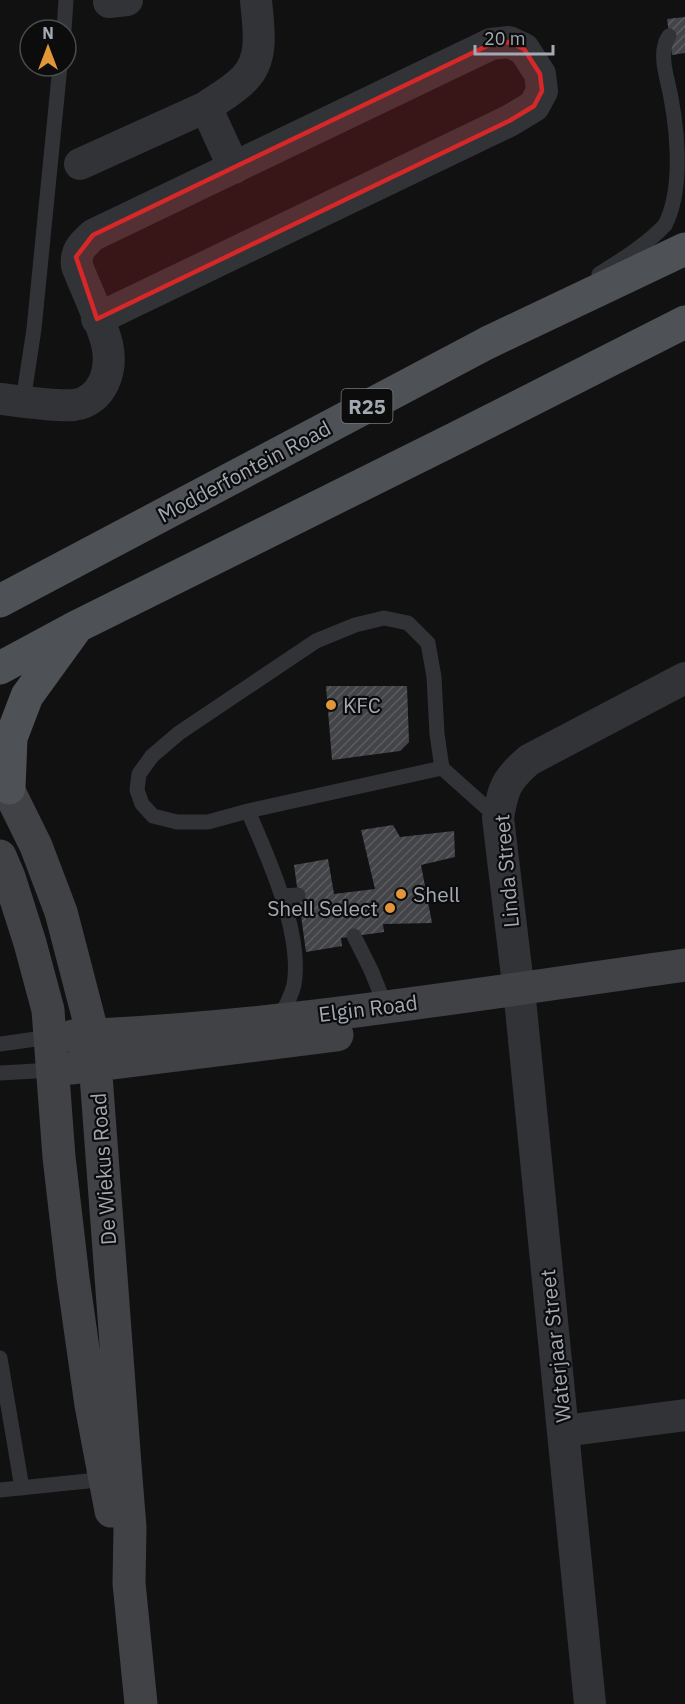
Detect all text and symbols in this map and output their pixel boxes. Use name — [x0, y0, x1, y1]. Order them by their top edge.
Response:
north arrow — [18, 18, 78, 78]
scale bar — [475, 18, 553, 56]
text: N — [42, 23, 54, 43]
text: 20 m — [484, 27, 526, 50]
road number: R25 — [342, 389, 392, 423]
street label: Modderfontein Road — [153, 414, 335, 528]
place label: KFC — [343, 691, 381, 719]
marker: KFC — [324, 698, 338, 712]
street label: Linda Street — [487, 813, 525, 929]
place label: Shell — [413, 880, 460, 908]
marker: Shell — [394, 887, 408, 901]
place label: Shell Select — [267, 894, 378, 922]
marker: Shell Select — [383, 901, 397, 915]
street label: Elgin Road — [317, 988, 419, 1028]
street label: De Wiekus Road — [84, 1092, 122, 1246]
street label: Waterjaar Street — [533, 1268, 577, 1424]

